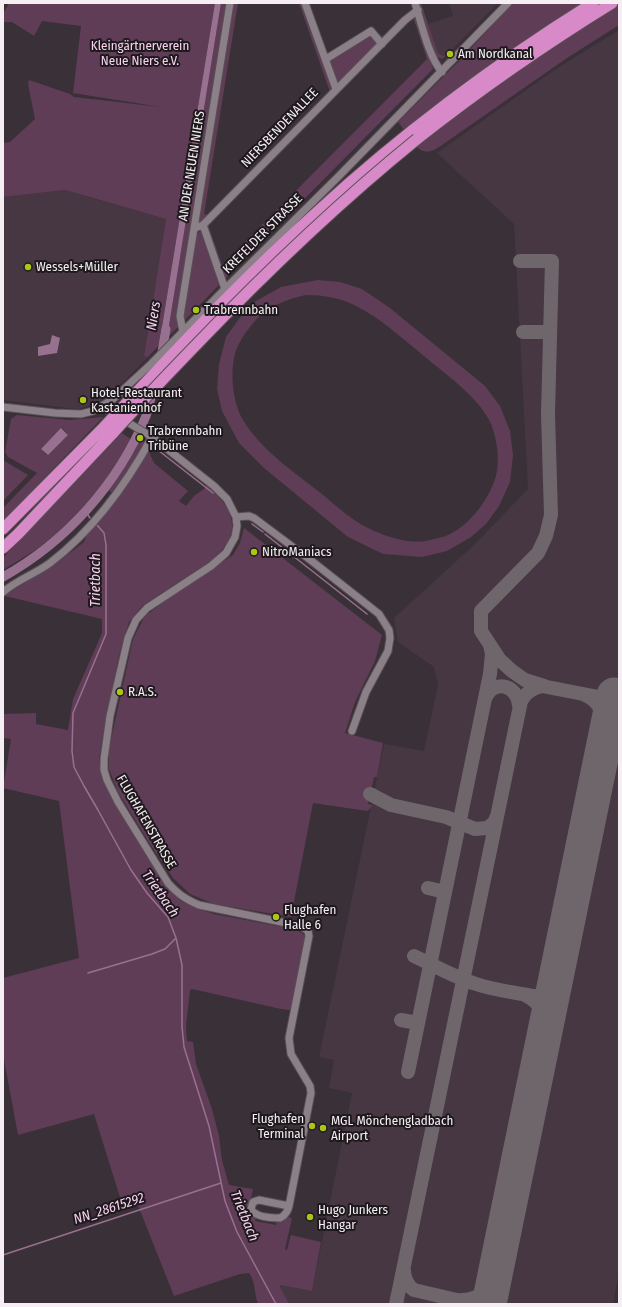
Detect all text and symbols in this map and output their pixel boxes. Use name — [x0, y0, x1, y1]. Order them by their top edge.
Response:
park label: Kleingärtnerverein Neue Niers e.V. — [91, 38, 189, 69]
place label: Am Nordkanal — [458, 46, 533, 62]
marker: Am Nordkanal — [445, 49, 455, 59]
street label: NIERSBENDENALLEE — [238, 85, 322, 171]
street label: AN DER NEUEN NIERS — [176, 110, 208, 222]
street label: KREFELDER STRASSE — [220, 191, 306, 277]
place label: Wessels+Müller — [36, 259, 118, 275]
marker: Wessels+Müller — [23, 262, 33, 272]
water label: Niers — [143, 300, 165, 332]
place label: Trabrennbahn — [204, 302, 278, 318]
marker: Trabrennbahn — [191, 305, 201, 315]
place label: Hotel-Restaurant Kastanienhof — [91, 385, 182, 416]
marker: Hotel-Restaurant Kastanienhof — [78, 395, 88, 405]
place label: Trabrennbahn Tribüne — [148, 423, 222, 454]
marker: Trabrennbahn Tribüne — [135, 433, 145, 443]
place label: NitroManiacs — [262, 544, 332, 560]
marker: NitroManiacs — [249, 547, 259, 557]
water label: Trietbach — [88, 553, 104, 607]
place label: R.A.S. — [128, 684, 157, 700]
marker: R.A.S. — [115, 687, 125, 697]
street label: FLUGHAFENSTRASSE — [113, 772, 179, 872]
water label: Trietbach — [138, 867, 182, 921]
place label: Flughafen Halle 6 — [284, 902, 336, 933]
marker: Flughafen Halle 6 — [271, 912, 281, 922]
place label: Flughafen Terminal — [252, 1111, 304, 1142]
place label: MGL Mönchengladbach Airport — [331, 1113, 453, 1144]
marker: Flughafen Terminal — [307, 1121, 317, 1131]
marker: MGL Mönchengladbach Airport — [318, 1123, 328, 1133]
water label: Trietbach — [226, 1188, 262, 1244]
water label: NN_28615292 — [71, 1190, 147, 1228]
place label: Hugo Junkers Hangar — [318, 1202, 388, 1233]
marker: Hugo Junkers Hangar — [305, 1212, 315, 1222]

